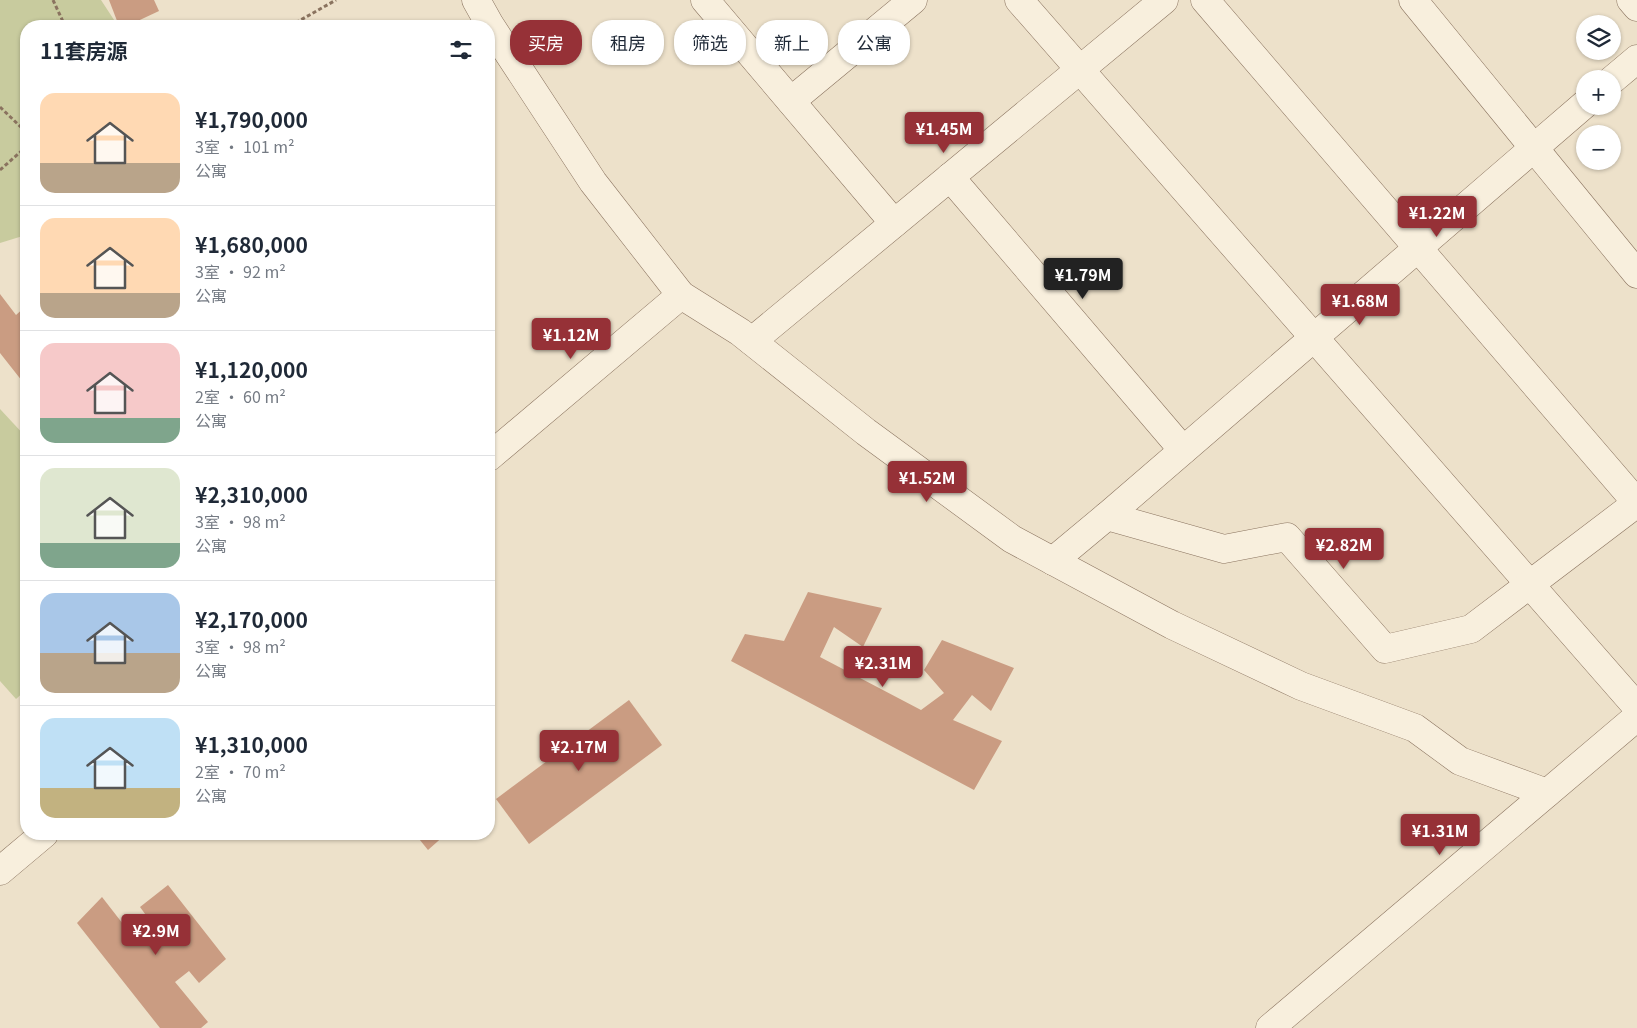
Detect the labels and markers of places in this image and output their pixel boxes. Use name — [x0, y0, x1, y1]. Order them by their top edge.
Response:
pin: ¥1.45M — [903, 112, 985, 154]
pin: ¥1.22M — [1396, 196, 1478, 238]
pin: ¥1.79M — [1042, 258, 1124, 300]
pin: ¥1.68M — [1319, 284, 1401, 326]
pin: ¥1.12M — [530, 318, 612, 360]
pin: ¥1.52M — [886, 460, 968, 503]
pin: ¥2.82M — [1303, 528, 1385, 570]
pin: ¥2.31M — [842, 646, 924, 688]
pin: ¥2.17M — [538, 730, 620, 772]
pin: ¥1.31M — [1399, 814, 1481, 856]
pin: ¥2.9M — [121, 914, 191, 956]

